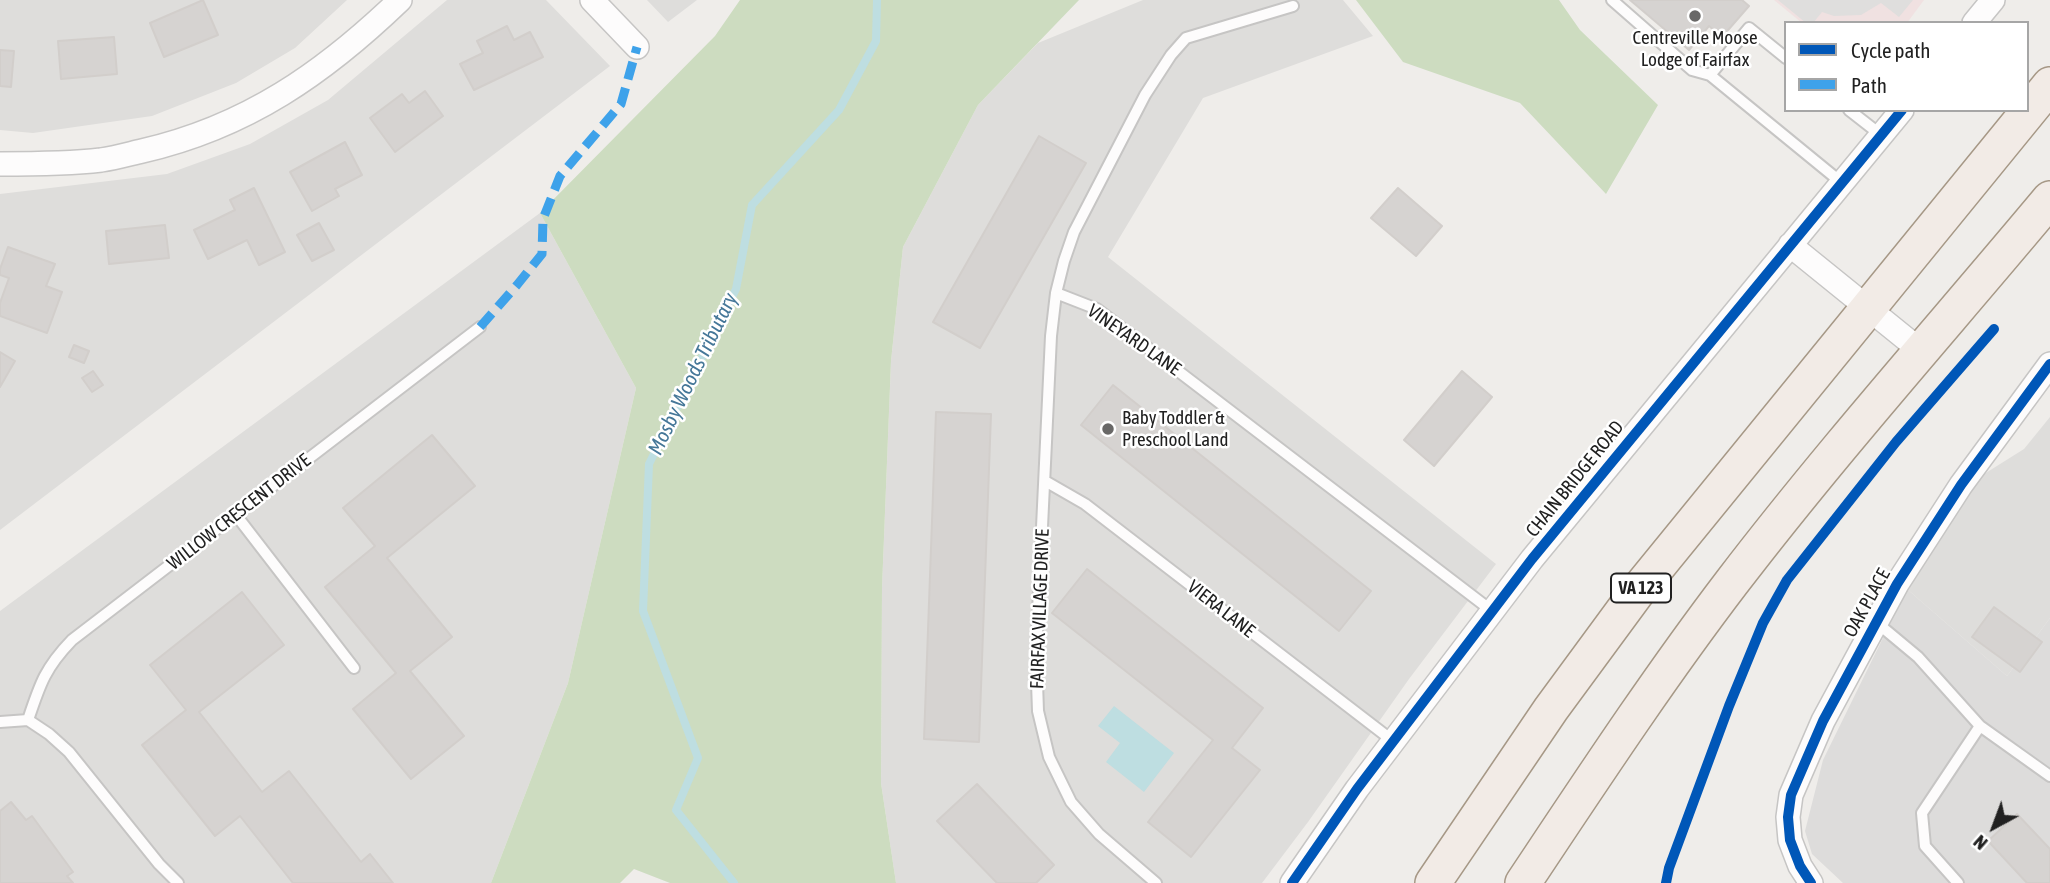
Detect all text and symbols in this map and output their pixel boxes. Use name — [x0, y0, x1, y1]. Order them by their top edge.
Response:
marker: Centreville Moose Lodge of Fairfax — [1687, 8, 1703, 24]
legend — [1784, 21, 2029, 112]
place label: Centreville Moose Lodge of Fairfax — [1632, 27, 1758, 71]
text: Cycle path — [1851, 38, 1930, 62]
text: Path — [1851, 73, 1887, 97]
water label: Mosby Woods Tributary — [643, 289, 743, 459]
street label: VINEYARD LANE — [1083, 299, 1185, 381]
place label: Baby Toddler & Preschool Land — [1122, 407, 1228, 451]
street label: CHAIN BRIDGE ROAD — [1521, 416, 1629, 542]
marker: Baby Toddler & Preschool Land — [1100, 421, 1116, 437]
street label: WILLOW CRESCENT DRIVE — [163, 449, 315, 575]
street label: FAIRFAX VILLAGE DRIVE — [1026, 529, 1054, 689]
street label: OAK PLACE — [1839, 565, 1895, 641]
road number: VA 123 — [1611, 574, 1671, 602]
street label: VIERA LANE — [1183, 576, 1259, 642]
north arrow — [1959, 792, 2029, 862]
text: N — [1969, 831, 1992, 855]

